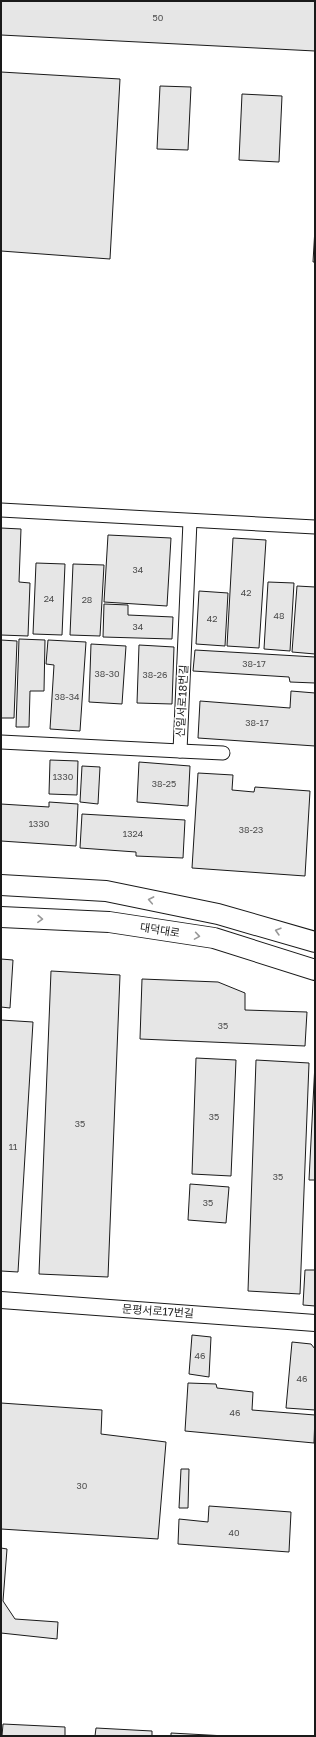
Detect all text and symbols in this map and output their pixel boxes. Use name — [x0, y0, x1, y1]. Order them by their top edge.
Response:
house number: 50 — [153, 12, 164, 23]
house number: 34 — [133, 564, 144, 575]
house number: 42 — [241, 587, 251, 598]
house number: 24 — [44, 593, 55, 604]
house number: 28 — [82, 594, 92, 605]
house number: 48 — [274, 610, 284, 621]
house number: 42 — [207, 613, 217, 624]
house number: 34 — [133, 621, 144, 632]
house number: 38-17 — [242, 658, 266, 669]
street label: 신일서로18번길 — [173, 664, 190, 738]
house number: 38-30 — [94, 668, 120, 679]
house number: 38-26 — [143, 669, 167, 680]
house number: 38-34 — [55, 691, 80, 702]
house number: 38-17 — [245, 717, 269, 728]
house number: 1330 — [53, 771, 74, 782]
house number: 38-25 — [152, 778, 176, 789]
house number: 1330 — [29, 818, 50, 829]
house number: 38-23 — [239, 824, 263, 835]
house number: 1324 — [123, 828, 144, 839]
one-way arrow — [148, 897, 154, 905]
one-way arrow — [37, 914, 43, 923]
street label: 대덕대로 — [139, 920, 181, 939]
one-way arrow — [274, 927, 281, 936]
one-way arrow — [194, 931, 200, 940]
house number: 35 — [218, 1020, 228, 1031]
house number: 35 — [209, 1111, 219, 1122]
house number: 35 — [75, 1118, 85, 1129]
house number: 11 — [9, 1141, 18, 1152]
house number: 35 — [273, 1171, 283, 1182]
house number: 35 — [203, 1197, 213, 1208]
street label: 문평서로17번길 — [122, 1302, 194, 1319]
house number: 46 — [195, 1350, 205, 1361]
house number: 46 — [297, 1373, 307, 1384]
house number: 46 — [230, 1407, 240, 1418]
house number: 30 — [77, 1480, 88, 1491]
house number: 40 — [228, 1527, 240, 1538]

